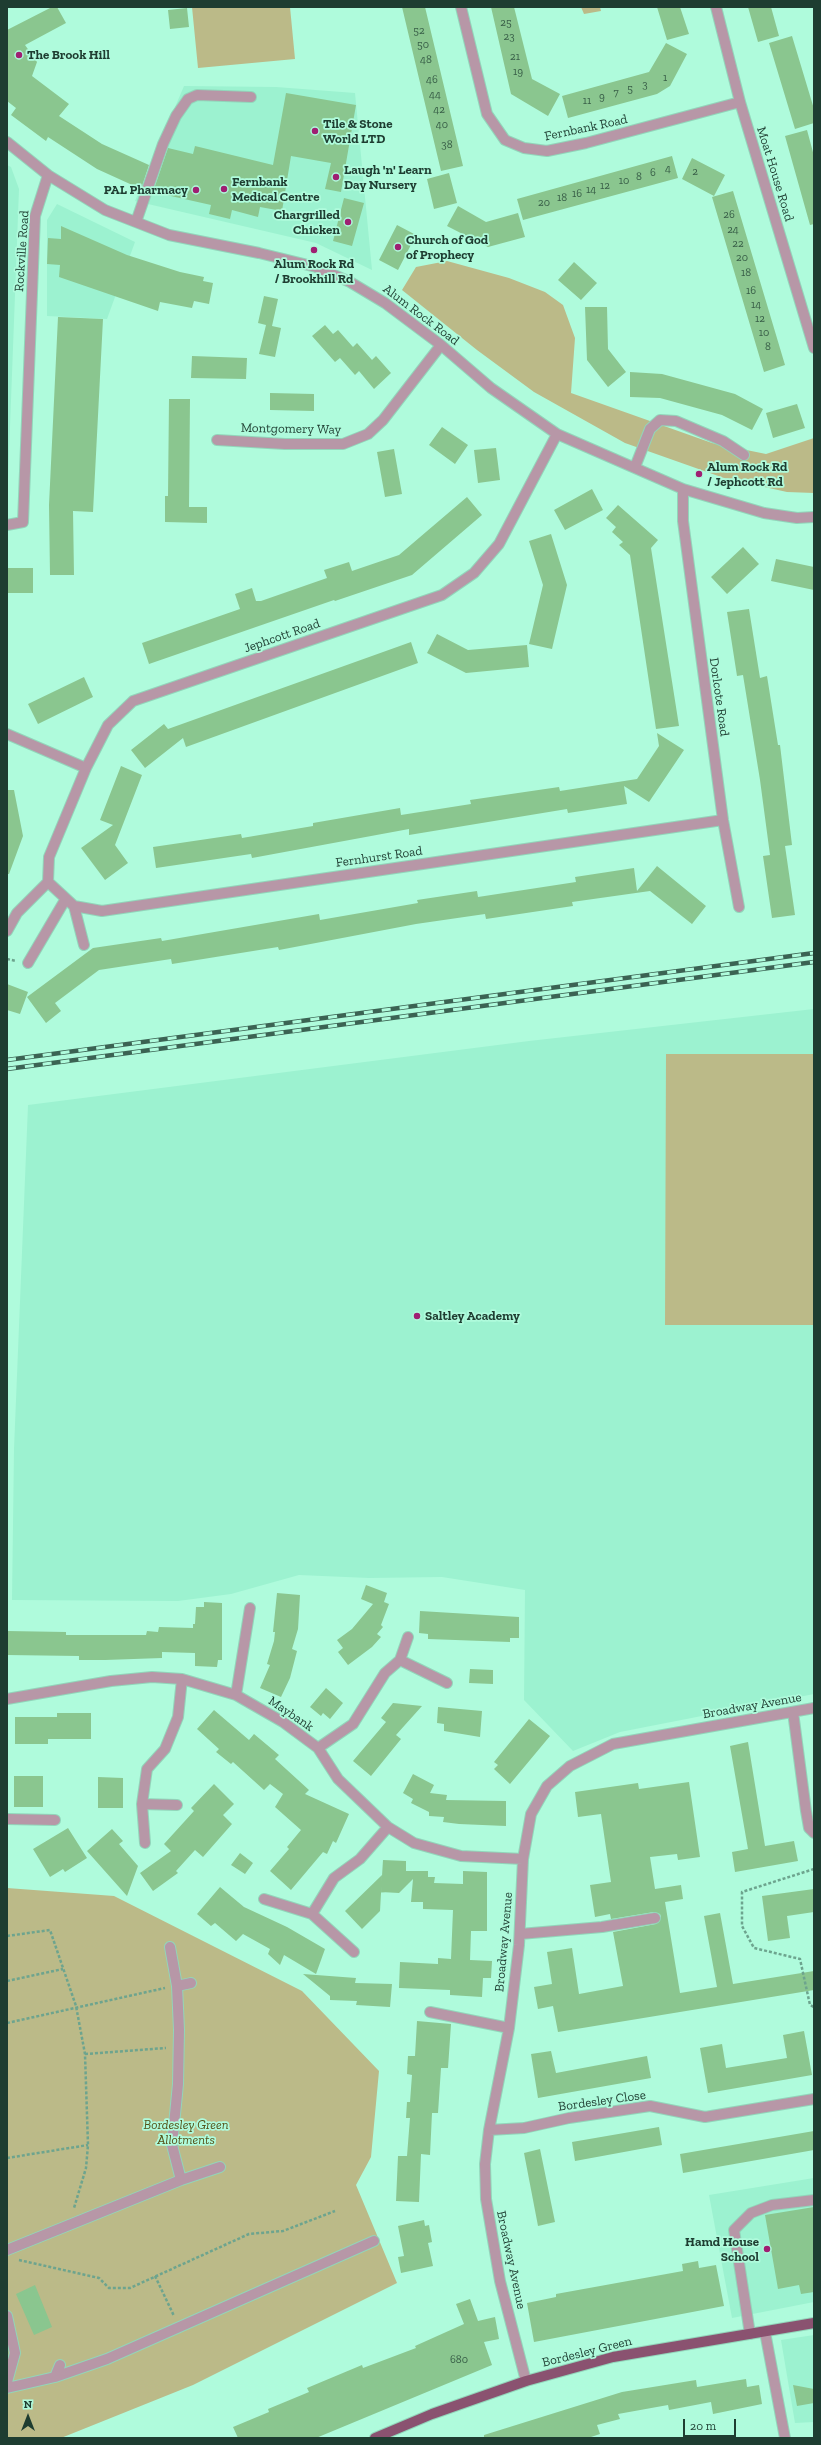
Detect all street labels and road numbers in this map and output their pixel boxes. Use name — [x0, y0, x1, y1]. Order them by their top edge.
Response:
street label: Fernbank Road — [543, 112, 629, 144]
street label: Moat House Road — [753, 125, 797, 223]
street label: Rockville Road — [11, 210, 33, 292]
street label: Alum Rock Road — [380, 281, 462, 349]
street label: Montgomery Way — [241, 420, 341, 438]
street label: Jephcott Road — [242, 616, 322, 656]
street label: Dorlcote Road — [706, 657, 732, 737]
street label: Fernhurst Road — [335, 843, 423, 871]
street label: Broadway Avenue — [701, 1690, 803, 1722]
street label: Maybank — [265, 1693, 317, 1735]
street label: Broadway Avenue — [492, 1891, 516, 1993]
street label: Bordesley Close — [557, 2087, 647, 2115]
street label: Broadway Avenue — [493, 2209, 529, 2311]
street label: Bordesley Green — [540, 2333, 634, 2371]

